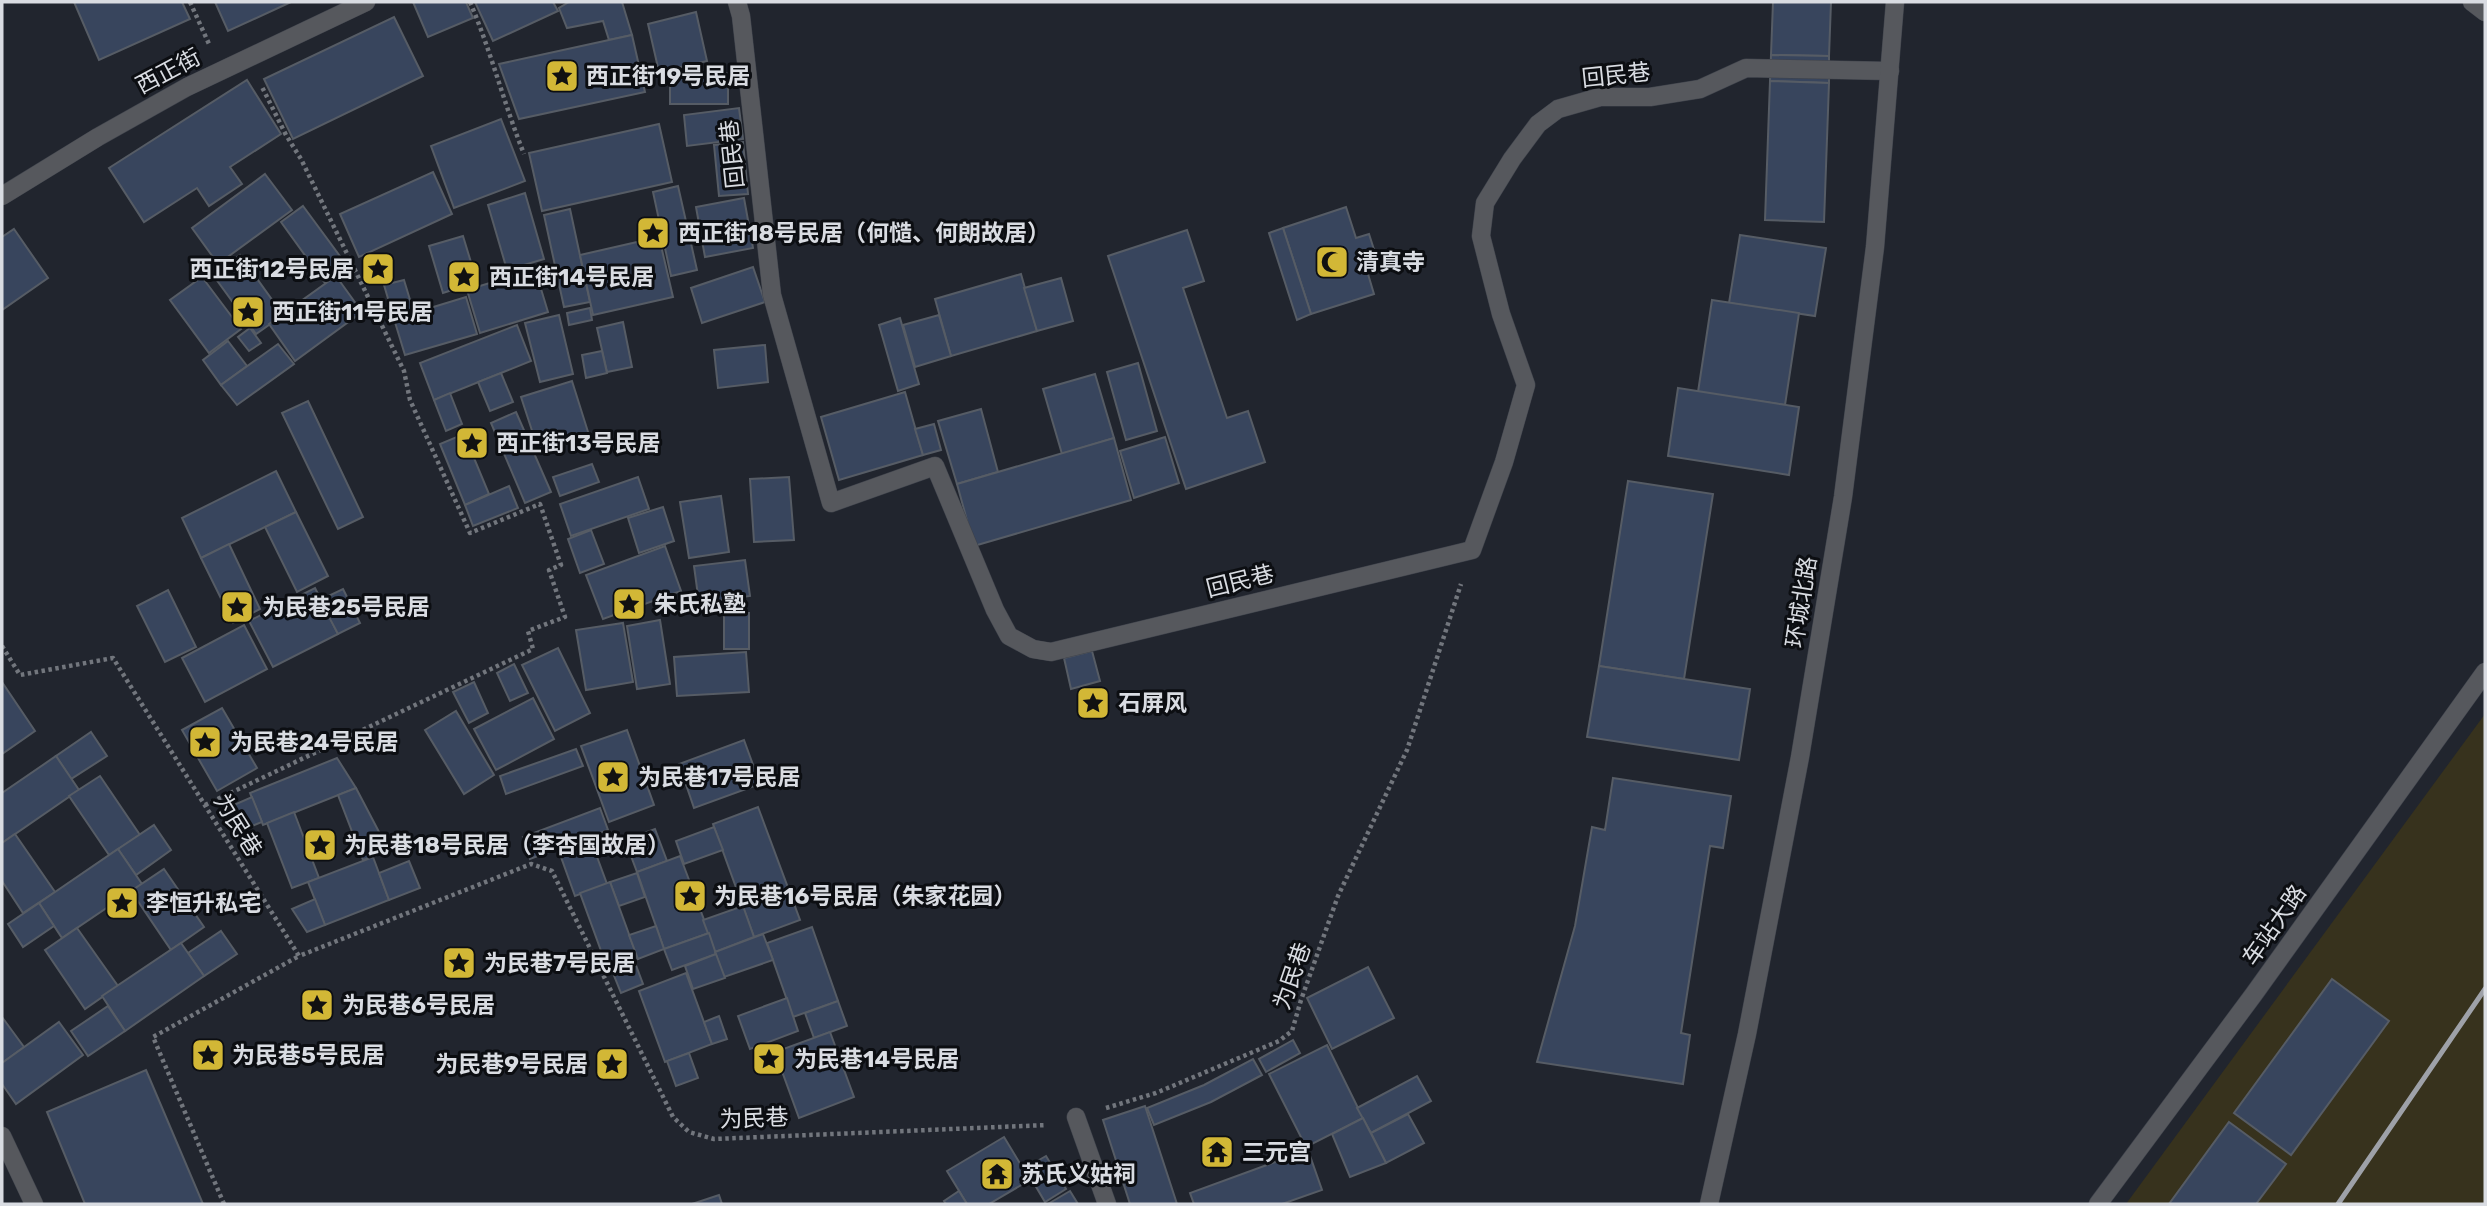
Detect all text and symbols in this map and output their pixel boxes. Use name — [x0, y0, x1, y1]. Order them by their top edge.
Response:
street label: 西正街 — [131, 42, 205, 100]
place icon: 西正街19号民居 — [543, 57, 581, 95]
street label: 回民巷 — [1580, 57, 1652, 93]
place label: 西正街19号民居 — [586, 62, 750, 90]
street label: 回民巷 — [714, 118, 750, 190]
place icon: 西正街18号民居（何慥、何朗故居） — [634, 214, 672, 252]
place label: 西正街18号民居（何慥、何朗故居） — [678, 219, 1050, 247]
mosque icon: 清真寺 — [1313, 243, 1351, 281]
place label: 清真寺 — [1356, 248, 1425, 276]
place icon: 西正街12号民居 — [359, 250, 397, 288]
place label: 西正街12号民居 — [190, 255, 354, 283]
place icon: 西正街14号民居 — [445, 258, 483, 296]
place label: 西正街14号民居 — [489, 263, 654, 291]
place icon: 西正街11号民居 — [229, 293, 267, 331]
place label: 西正街11号民居 — [272, 298, 433, 326]
place icon: 西正街13号民居 — [453, 424, 491, 462]
place label: 西正街13号民居 — [496, 429, 661, 457]
street label: 环城北路 — [1780, 554, 1822, 650]
street label: 回民巷 — [1203, 559, 1277, 603]
place icon: 朱氏私塾 — [610, 585, 648, 623]
place icon: 为民巷25号民居 — [218, 588, 256, 626]
place label: 朱氏私塾 — [654, 590, 746, 618]
place label: 为民巷25号民居 — [262, 593, 430, 621]
place icon: 石屏风 — [1074, 684, 1112, 722]
place label: 石屏风 — [1118, 689, 1187, 717]
place icon: 为民巷24号民居 — [186, 723, 224, 761]
place label: 为民巷24号民居 — [230, 728, 399, 756]
place icon: 为民巷17号民居 — [594, 758, 632, 796]
place label: 为民巷17号民居 — [638, 763, 801, 791]
street label: 为民巷 — [208, 788, 268, 862]
place icon: 为民巷18号民居（李杏国故居） — [301, 826, 339, 864]
place label: 为民巷18号民居（李杏国故居） — [344, 831, 670, 859]
place icon: 为民巷16号民居（朱家花园） — [671, 877, 709, 915]
street label: 车站大路 — [2236, 879, 2312, 971]
place label: 为民巷16号民居（朱家花园） — [714, 882, 1016, 910]
place icon: 李恒升私宅 — [103, 884, 141, 922]
place label: 李恒升私宅 — [146, 889, 261, 917]
street label: 为民巷 — [1268, 939, 1316, 1013]
place icon: 为民巷7号民居 — [440, 944, 478, 982]
place label: 为民巷7号民居 — [484, 949, 635, 977]
place icon: 为民巷6号民居 — [298, 986, 336, 1024]
place label: 为民巷6号民居 — [342, 991, 495, 1019]
place icon: 为民巷5号民居 — [189, 1036, 227, 1074]
place icon: 为民巷14号民居 — [750, 1040, 788, 1078]
place label: 为民巷5号民居 — [232, 1041, 385, 1069]
place icon: 为民巷9号民居 — [593, 1045, 631, 1083]
place label: 为民巷14号民居 — [794, 1045, 959, 1073]
place label: 为民巷9号民居 — [435, 1050, 588, 1078]
street label: 为民巷 — [719, 1103, 789, 1133]
temple icon: 三元宫 — [1198, 1133, 1236, 1171]
place label: 三元宫 — [1242, 1138, 1311, 1166]
temple icon: 苏氏义姑祠 — [978, 1155, 1016, 1193]
place label: 苏氏义姑祠 — [1021, 1160, 1136, 1188]

